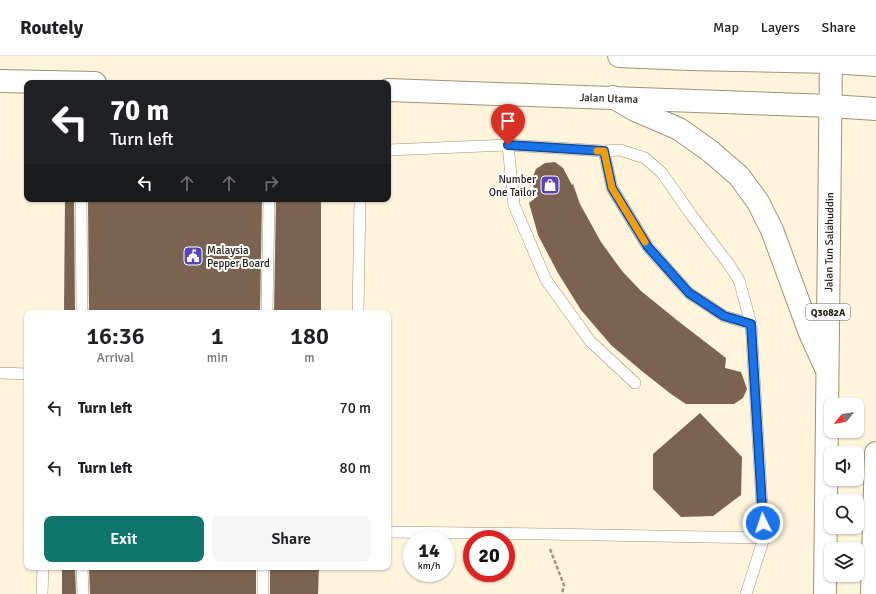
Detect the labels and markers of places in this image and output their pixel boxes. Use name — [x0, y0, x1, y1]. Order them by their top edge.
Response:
pin — [491, 104, 525, 145]
place label: Number One Tailor — [489, 173, 536, 199]
shop icon: Number One Tailor — [539, 174, 561, 196]
place label: Malaysia Pepper Board — [207, 244, 270, 270]
public building icon: Malaysia Pepper Board — [182, 245, 204, 267]

